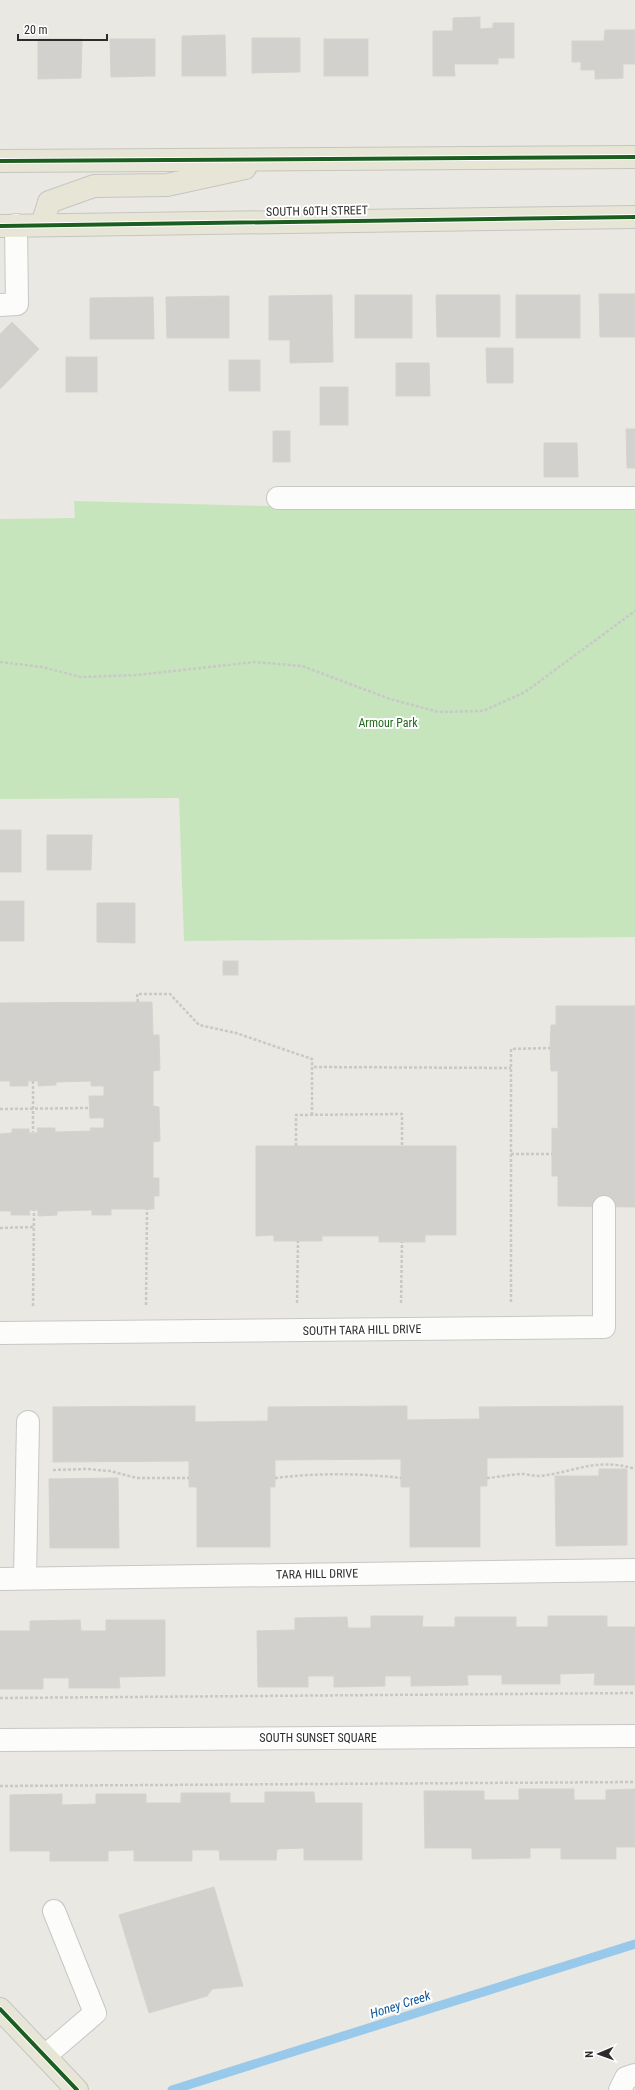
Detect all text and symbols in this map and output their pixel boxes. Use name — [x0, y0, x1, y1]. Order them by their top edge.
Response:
scale bar — [18, 16, 107, 42]
text: 20 m — [24, 23, 48, 37]
street label: SOUTH 60TH STREET — [266, 203, 368, 219]
park label: Armour Park — [358, 716, 418, 730]
street label: SOUTH TARA HILL DRIVE — [303, 1322, 421, 1338]
street label: TARA HILL DRIVE — [276, 1566, 358, 1582]
street label: SOUTH SUNSET SQUARE — [259, 1731, 377, 1745]
water label: Honey Creek — [368, 1988, 433, 2021]
north arrow — [579, 2034, 619, 2074]
text: N — [583, 2050, 596, 2058]

